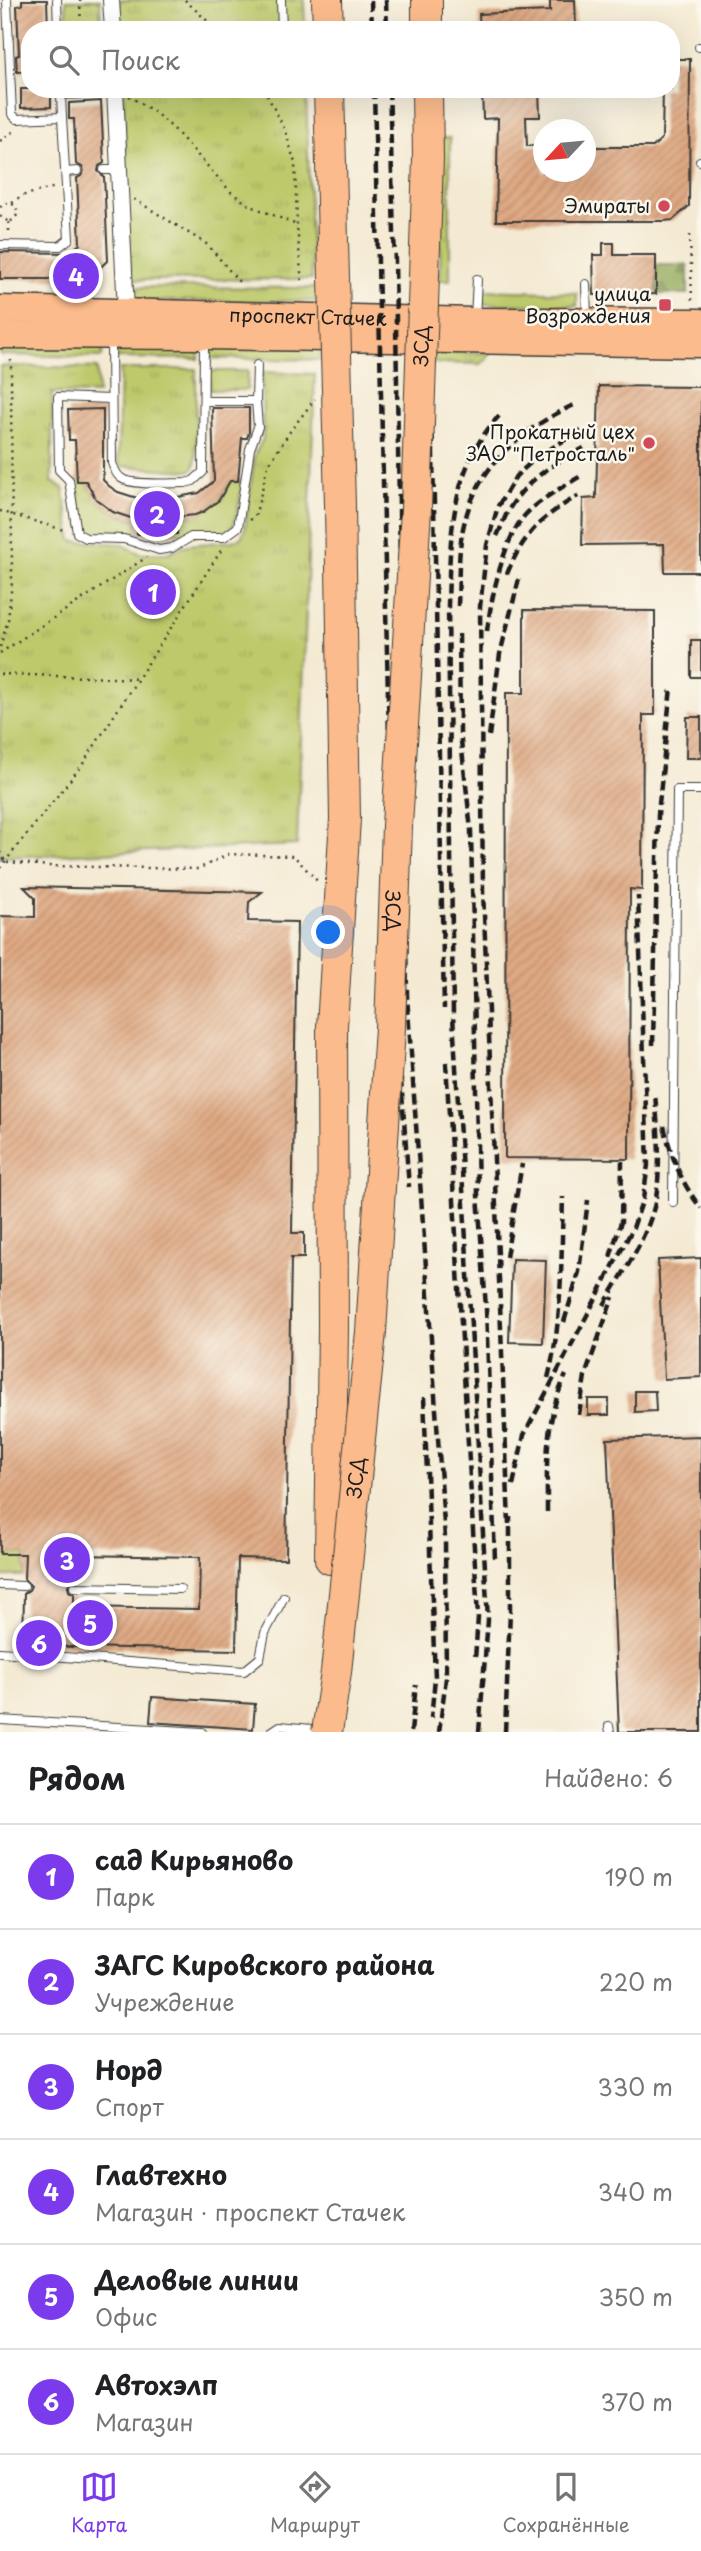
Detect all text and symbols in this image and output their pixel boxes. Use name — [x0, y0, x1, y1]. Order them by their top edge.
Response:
search box — [21, 21, 680, 98]
text: Поиск — [101, 40, 180, 79]
icon: search — [45, 41, 83, 79]
north arrow — [533, 119, 596, 182]
place label: Эмираты — [564, 191, 650, 219]
marker: Эмираты — [656, 198, 672, 214]
pin: 4 — [53, 250, 99, 302]
place label: улица Возрождения — [525, 279, 651, 329]
marker: улица Возрождения — [657, 297, 673, 313]
street label: проспект Стачек — [229, 300, 388, 332]
street label: ЗСД — [406, 325, 435, 367]
place label: Прокатный цех ЗАО "Петросталь" — [466, 417, 635, 467]
marker: Прокатный цех ЗАО "Петросталь" — [641, 435, 657, 451]
pin: 2 — [134, 488, 180, 540]
pin: 1 — [130, 566, 176, 618]
street label: ЗСД — [379, 890, 408, 932]
your location — [311, 915, 345, 949]
street label: ЗСД — [339, 1456, 371, 1500]
pin: 3 — [44, 1534, 90, 1586]
pin: 5 — [67, 1597, 113, 1649]
pin: 6 — [16, 1617, 62, 1669]
text: Рядом — [28, 1755, 126, 1800]
text: Найдено: 6 — [544, 1760, 673, 1795]
text: сад Кирьяново — [95, 1840, 293, 1879]
text: 1 — [46, 1859, 57, 1894]
text: 190 m — [605, 1859, 673, 1894]
text: Парк — [95, 1879, 154, 1914]
text: ЗАГС Кировского района — [95, 1945, 435, 1984]
text: 2 — [43, 1964, 59, 1999]
text: 220 m — [599, 1964, 673, 1999]
text: Учреждение — [95, 1984, 235, 2019]
text: Норд — [95, 2050, 162, 2089]
text: 3 — [43, 2069, 59, 2104]
text: 330 m — [597, 2069, 673, 2104]
text: Спорт — [95, 2089, 164, 2124]
text: Главтехно — [95, 2155, 227, 2194]
text: 4 — [43, 2174, 59, 2209]
text: 340 m — [598, 2174, 673, 2209]
text: Магазин · проспект Стачек — [95, 2194, 405, 2229]
text: Деловые линии — [95, 2260, 299, 2299]
text: 5 — [44, 2279, 58, 2314]
text: 350 m — [598, 2279, 673, 2314]
text: Офис — [95, 2299, 157, 2334]
text: Автохэлп — [95, 2365, 218, 2404]
text: 6 — [43, 2384, 59, 2419]
text: 370 m — [600, 2384, 673, 2419]
text: Магазин — [95, 2404, 194, 2439]
tab: Карта — [71, 2468, 127, 2538]
tab: Маршрут — [270, 2468, 360, 2538]
tab: Сохранённые — [503, 2468, 630, 2538]

